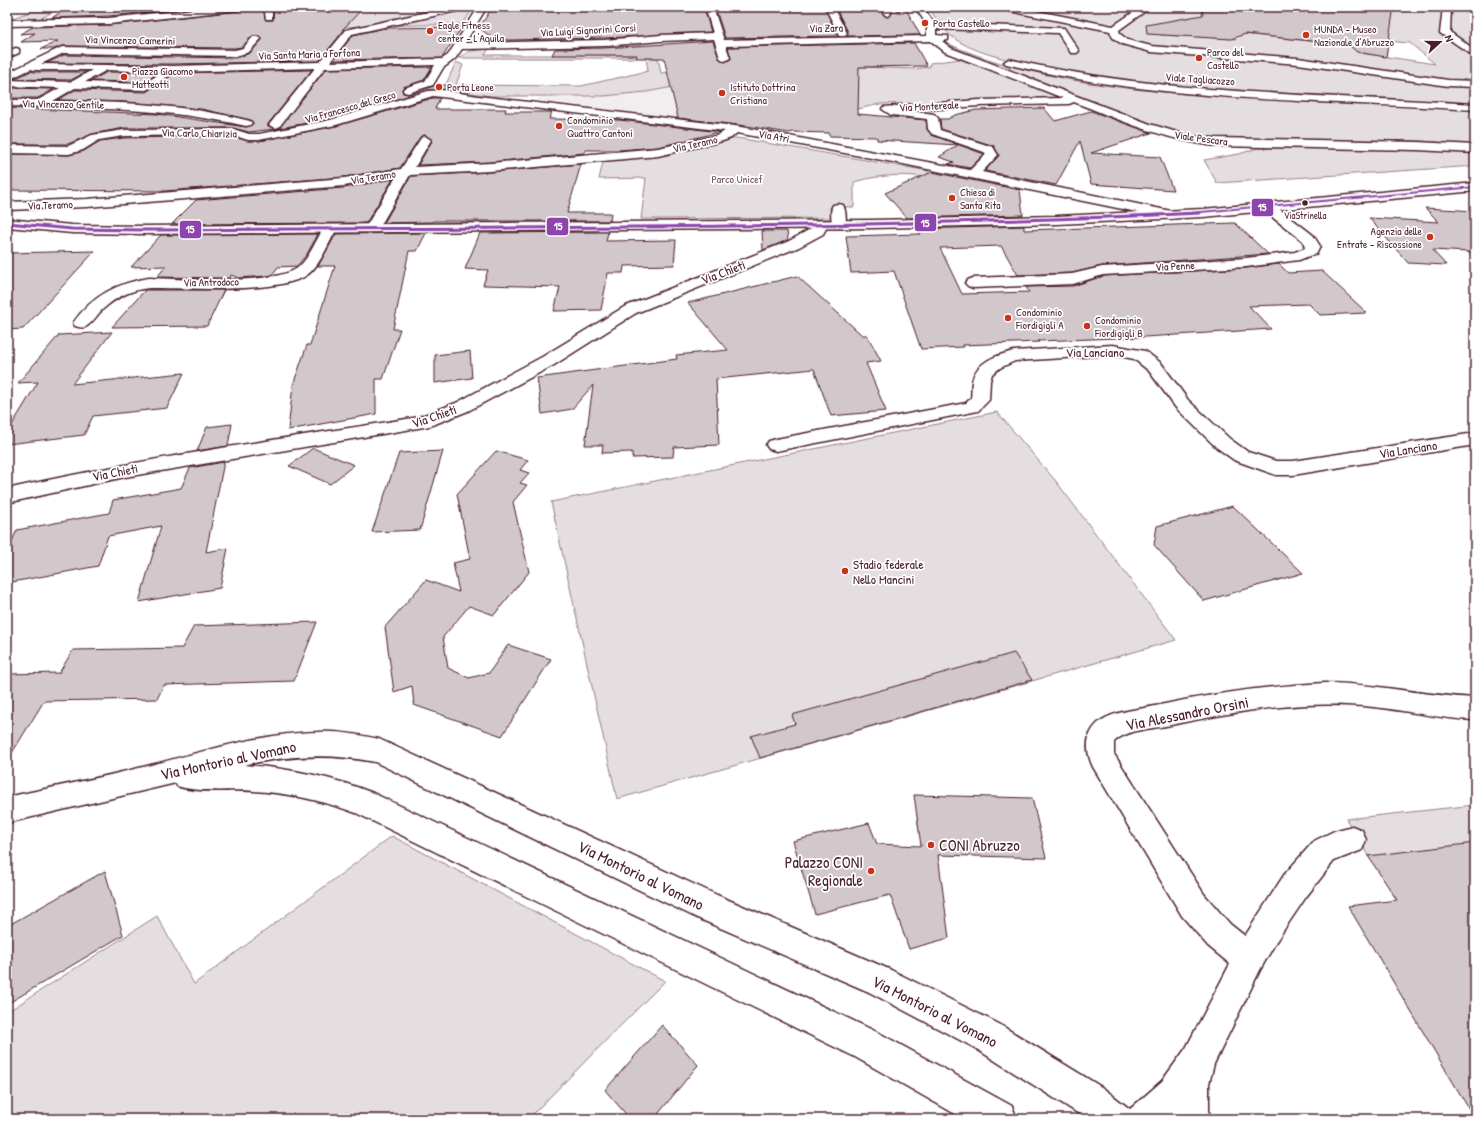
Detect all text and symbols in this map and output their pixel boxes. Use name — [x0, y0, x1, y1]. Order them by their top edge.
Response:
place label: Porta Castello — [933, 16, 990, 30]
place label: Eagle Fitness center - L'Aquila — [438, 18, 505, 45]
marker: Porta Castello — [920, 18, 930, 28]
street label: Via Luigi Signorini Corsi — [540, 20, 636, 40]
street label: Via Zara — [809, 21, 844, 35]
place label: MUNDA - Museo Nazionale d’Abruzzo — [1314, 22, 1395, 49]
north arrow — [1420, 22, 1460, 62]
marker: Eagle Fitness center - L'Aquila — [425, 26, 435, 36]
marker: MUNDA - Museo Nazionale d’Abruzzo — [1301, 30, 1311, 40]
street label: Via Vincenzo Camerini — [85, 32, 175, 48]
text: N — [1442, 33, 1457, 44]
street label: Via Santa Maria a Forfona — [258, 45, 361, 63]
place label: Parco del Castello — [1207, 45, 1244, 72]
marker: Parco del Castello — [1194, 53, 1204, 63]
place label: Piazza Giacomo Matteotti — [132, 64, 194, 91]
street label: Viale Tagliacozzo — [1165, 70, 1236, 88]
marker: Piazza Giacomo Matteotti — [119, 72, 129, 82]
place label: Porta Leone — [447, 80, 494, 94]
place label: Istituto Dottrina Cristiana — [730, 80, 796, 107]
marker: Porta Leone — [434, 82, 444, 92]
street label: Via Francesco del Greco — [303, 87, 398, 127]
marker: Istituto Dottrina Cristiana — [717, 88, 727, 98]
street label: Via Vincenzo Gentile — [22, 96, 105, 112]
street label: Via Montereale — [899, 97, 960, 115]
place label: Condominio Quattro Cantoni — [567, 113, 633, 140]
marker: Condominio Quattro Cantoni — [554, 121, 564, 131]
street label: Via Carlo Chiarizia — [161, 125, 238, 141]
street label: Via Atri — [757, 126, 791, 146]
street label: Viale Pescara — [1173, 127, 1229, 149]
street label: Via Teramo — [671, 132, 719, 156]
street label: Via Teramo — [349, 166, 397, 187]
park label: Parco Unicef — [711, 172, 763, 186]
place label: Chiesa di Santa Rita — [960, 185, 1001, 212]
marker: Chiesa di Santa Rita — [947, 193, 957, 203]
street label: Via Teramo — [27, 197, 74, 213]
line badge: 15 — [1251, 198, 1274, 217]
marker: ViaStrinella — [1300, 198, 1310, 208]
text: 15 — [1258, 200, 1267, 214]
place label: ViaStrinella — [1284, 209, 1326, 222]
line badge: 15 — [914, 213, 937, 232]
text: 15 — [921, 216, 930, 230]
line badge: 15 — [546, 217, 569, 236]
text: 15 — [554, 219, 563, 233]
line badge: 15 — [179, 220, 202, 239]
text: 15 — [186, 222, 195, 236]
place label: Agenzia delle Entrate - Riscossione — [1337, 224, 1423, 251]
marker: Agenzia delle Entrate - Riscossione — [1425, 232, 1435, 242]
street label: Via Chieti — [698, 255, 748, 289]
street label: Via Penne — [1155, 258, 1196, 274]
street label: Via Antrodoco — [183, 275, 240, 289]
place label: Condominio Fiordigigli A — [1015, 305, 1064, 332]
marker: Condominio Fiordigigli A — [1003, 313, 1013, 323]
place label: Condominio Fiordigigli B — [1094, 313, 1143, 340]
marker: Condominio Fiordigigli B — [1082, 321, 1092, 331]
street label: Via Lanciano — [1066, 343, 1124, 361]
street label: Via Chieti — [409, 400, 459, 432]
street label: Via Lanciano — [1378, 436, 1438, 462]
street label: Via Chieti — [91, 459, 139, 485]
place label: Stadio federale Nello Mancini — [853, 555, 924, 588]
marker: Stadio federale Nello Mancini — [840, 566, 850, 576]
street label: Via Alessandro Orsini — [1124, 690, 1250, 736]
street label: Via Montorio al Vomano — [158, 735, 298, 785]
place label: CONI Abruzzo — [939, 834, 1020, 856]
street label: Via Montorio al Vomano — [574, 835, 708, 915]
marker: CONI Abruzzo — [926, 840, 936, 850]
place label: Palazzo CONI Regionale — [785, 851, 864, 891]
marker: Palazzo CONI Regionale — [866, 866, 876, 876]
street label: Via Montorio al Vomano — [869, 970, 1002, 1052]

